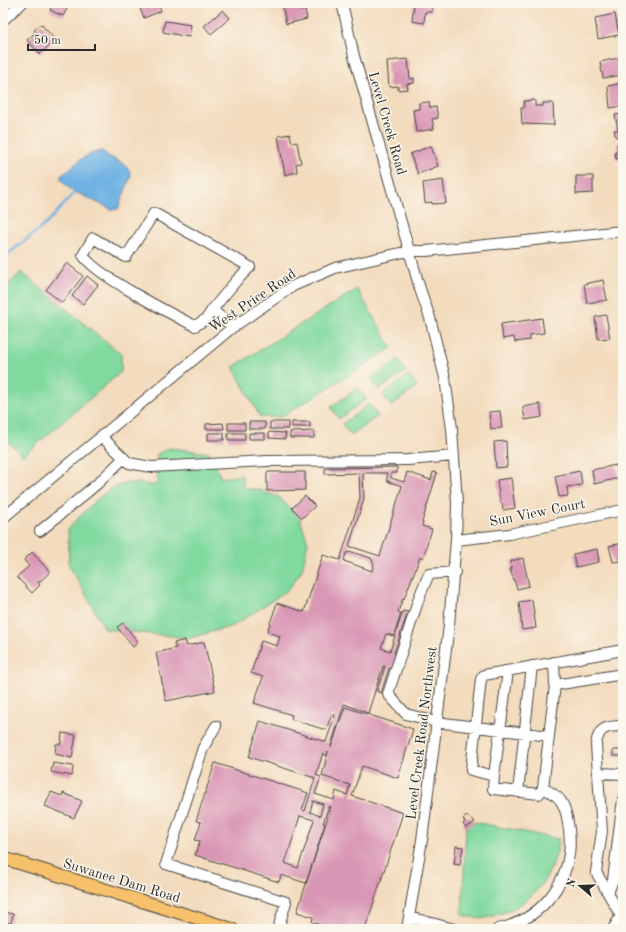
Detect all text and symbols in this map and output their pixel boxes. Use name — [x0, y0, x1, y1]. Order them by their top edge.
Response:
scale bar — [28, 26, 95, 52]
text: 50 m — [34, 34, 61, 47]
street label: Level Creek Road — [366, 70, 409, 177]
street label: West Price Road — [207, 267, 299, 335]
street label: Sun View Court — [488, 497, 586, 529]
street label: Level Creek Road Northwest — [404, 646, 440, 821]
street label: Suwanee Dam Road — [61, 856, 182, 905]
north arrow — [560, 866, 600, 906]
text: N — [565, 877, 579, 889]

